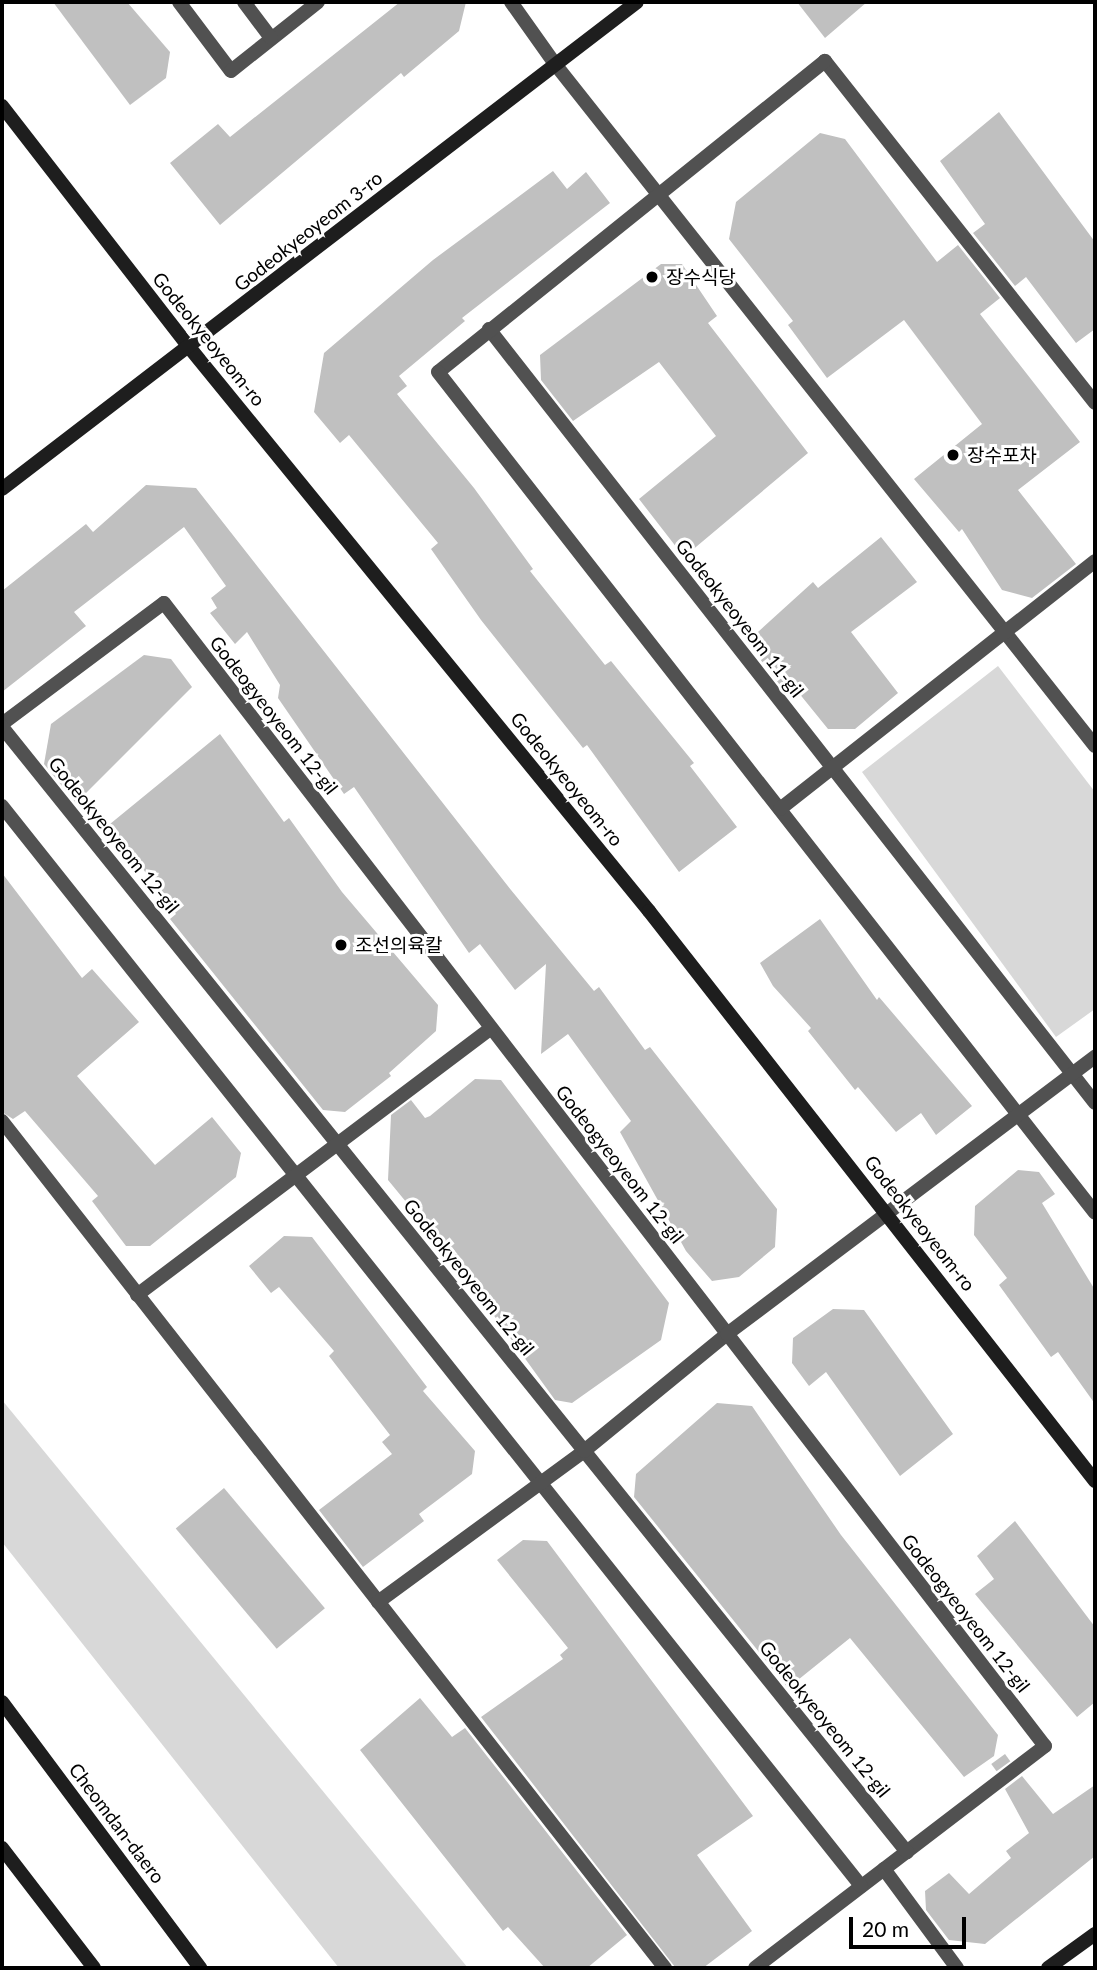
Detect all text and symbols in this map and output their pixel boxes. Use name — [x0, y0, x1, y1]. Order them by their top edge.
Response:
street label: Godeokyeoyeom 3-ro — [229, 166, 387, 296]
place label: 장수식당 — [666, 266, 736, 288]
street label: Godeokyeoyeom-ro — [148, 267, 270, 411]
marker: 장수식당 — [644, 269, 660, 285]
place label: 장수포차 — [967, 444, 1037, 466]
marker: 장수포차 — [945, 447, 961, 463]
street label: Godeokyeoyeom 11-gil — [671, 534, 809, 702]
street label: Godeogyeoyeom 12-gil — [205, 631, 343, 799]
street label: Godeokyeoyeom-ro — [506, 707, 628, 851]
street label: Godeokyeoyeom 12-gil — [44, 752, 184, 918]
place label: 조선의육칼 — [355, 934, 442, 956]
marker: 조선의육칼 — [333, 937, 349, 953]
street label: Godeogyeoyeom 12-gil — [551, 1080, 689, 1248]
street label: Godeokyeoyeom-ro — [860, 1151, 980, 1295]
street label: Godeokyeoyeom 12-gil — [399, 1194, 539, 1360]
street label: Godeogyeoyeom 12-gil — [897, 1529, 1035, 1697]
street label: Godeokyeoyeom 12-gil — [755, 1636, 895, 1802]
street label: Cheomdan-daero — [64, 1758, 170, 1888]
scale bar — [852, 1904, 969, 1948]
text: 20 m — [862, 1916, 909, 1941]

